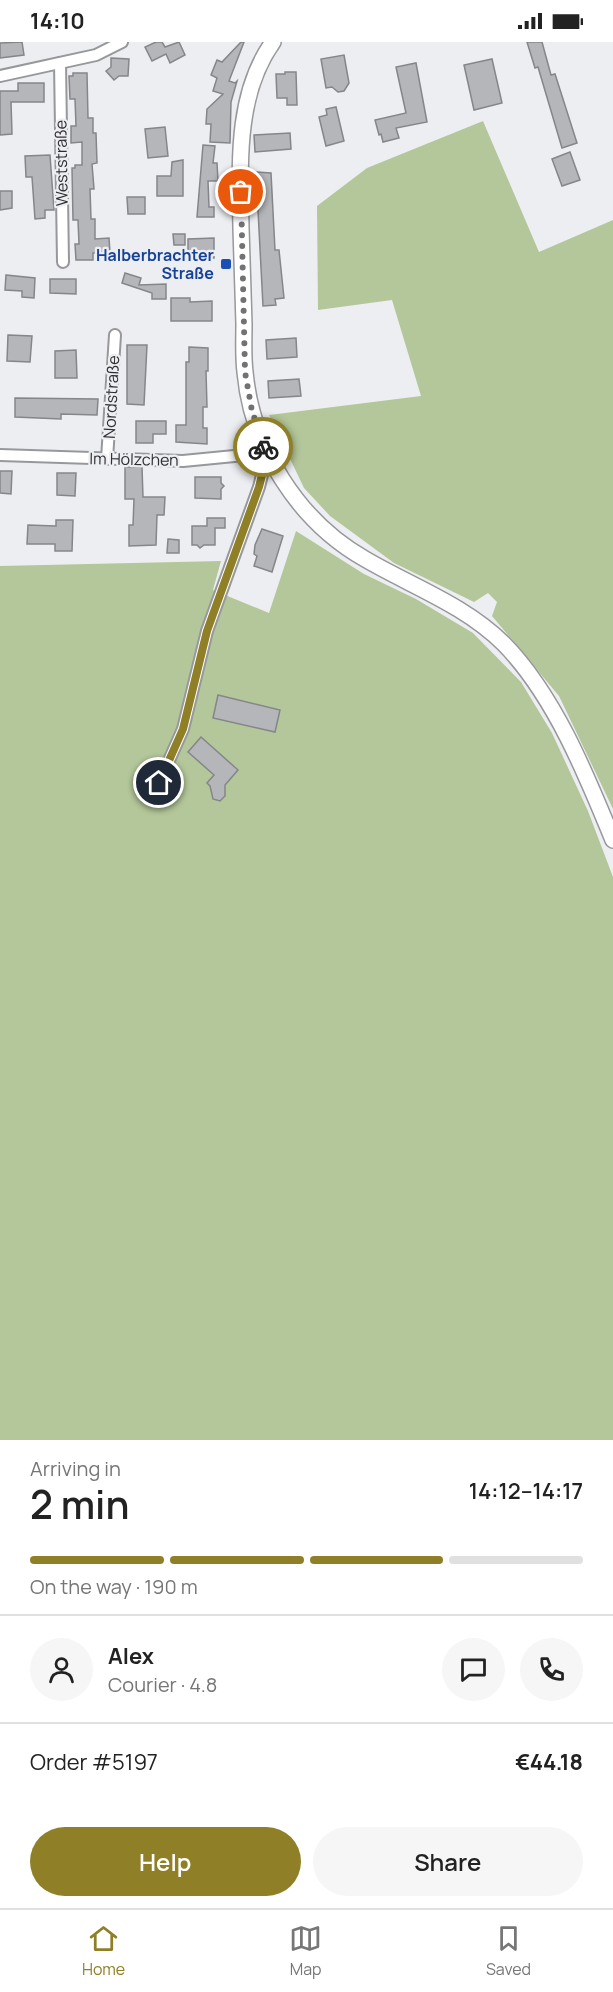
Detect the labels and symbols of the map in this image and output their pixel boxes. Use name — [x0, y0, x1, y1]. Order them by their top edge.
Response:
street label: Weststraße — [49, 120, 73, 206]
pin — [215, 166, 266, 217]
place label: Halberbrachter Straße — [96, 244, 214, 284]
marker: Halberbrachter Straße — [219, 257, 233, 271]
street label: Nordstraße — [98, 355, 124, 439]
courier — [233, 417, 293, 477]
street label: Im Hölzchen — [89, 447, 179, 471]
pin — [133, 757, 184, 808]

